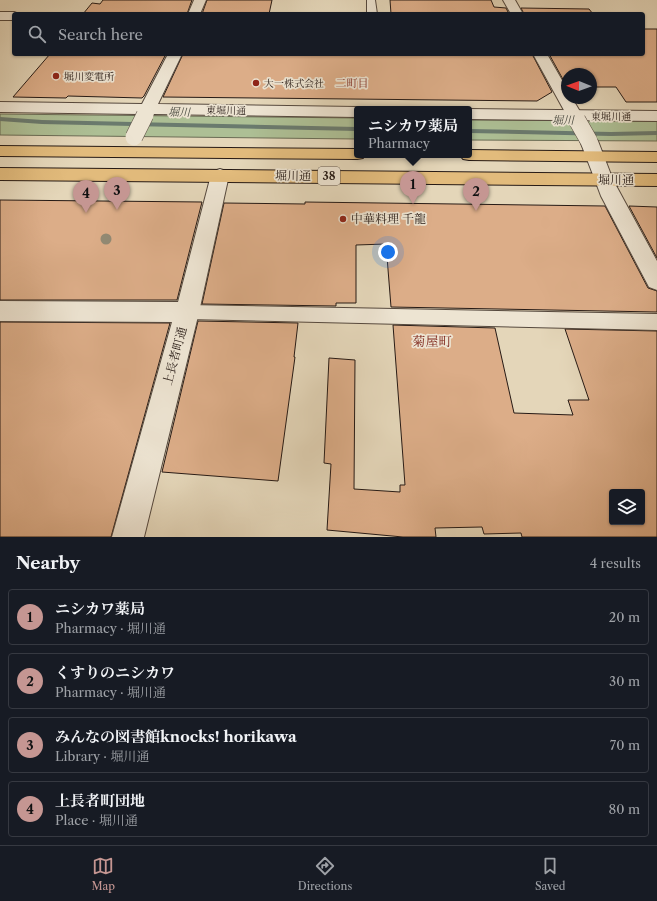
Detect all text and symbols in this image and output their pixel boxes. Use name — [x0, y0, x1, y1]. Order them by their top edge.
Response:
search box — [12, 12, 645, 56]
icon: search — [26, 23, 48, 45]
text: Search here — [58, 25, 143, 44]
north arrow — [561, 68, 597, 104]
place label: 堀川変電所 — [64, 70, 114, 83]
marker: 堀川変電所 — [51, 71, 61, 81]
district label: 二町目 — [336, 76, 369, 90]
place label: 大一株式会社 — [264, 77, 324, 90]
marker: 大一株式会社 — [251, 78, 261, 88]
street label: 東堀川通 — [206, 104, 246, 117]
water label: 堀川 — [168, 105, 191, 119]
popup — [354, 106, 472, 158]
street label: 東堀川通 — [591, 110, 631, 123]
water label: 堀川 — [552, 113, 575, 127]
text: ニシカワ薬局 — [368, 116, 458, 135]
text: Pharmacy — [368, 135, 430, 151]
road number: 38 — [318, 167, 340, 185]
street label: 堀川通 — [275, 168, 311, 183]
pin: 1 — [400, 171, 426, 204]
street label: 堀川通 — [598, 172, 634, 187]
pin: 3 — [104, 177, 130, 210]
pin: 2 — [463, 178, 489, 211]
pin: 4 — [73, 180, 99, 213]
place label: 中華料理 千龍 — [351, 211, 426, 226]
marker: 中華料理 千龍 — [338, 214, 348, 224]
your location — [378, 242, 398, 262]
street label: 上長者町通 — [160, 325, 190, 387]
district label: 菊屋町 — [412, 333, 452, 349]
map controls — [609, 489, 645, 525]
button: layers — [609, 489, 645, 525]
text: Nearby — [16, 553, 80, 573]
text: 4 results — [590, 555, 641, 571]
text: ニシカワ薬局 — [55, 599, 145, 618]
text: 1 — [27, 609, 33, 625]
text: 20 m — [609, 609, 640, 625]
text: Pharmacy · 堀川通 — [55, 620, 166, 636]
text: くすりのニシカワ — [55, 663, 175, 682]
text: 2 — [26, 673, 34, 689]
text: 30 m — [609, 673, 640, 689]
text: Pharmacy · 堀川通 — [55, 684, 166, 700]
text: みんなの図書館knocks! horikawa — [55, 727, 297, 746]
text: 3 — [26, 737, 34, 753]
text: 70 m — [610, 737, 640, 753]
text: Library · 堀川通 — [55, 748, 149, 764]
text: 上長者町団地 — [55, 791, 145, 810]
text: 4 — [26, 801, 34, 817]
text: 80 m — [608, 801, 640, 817]
text: Place · 堀川通 — [55, 812, 138, 828]
tab: Map — [91, 855, 115, 893]
tab: Directions — [298, 855, 352, 893]
tab: Saved — [535, 855, 566, 893]

